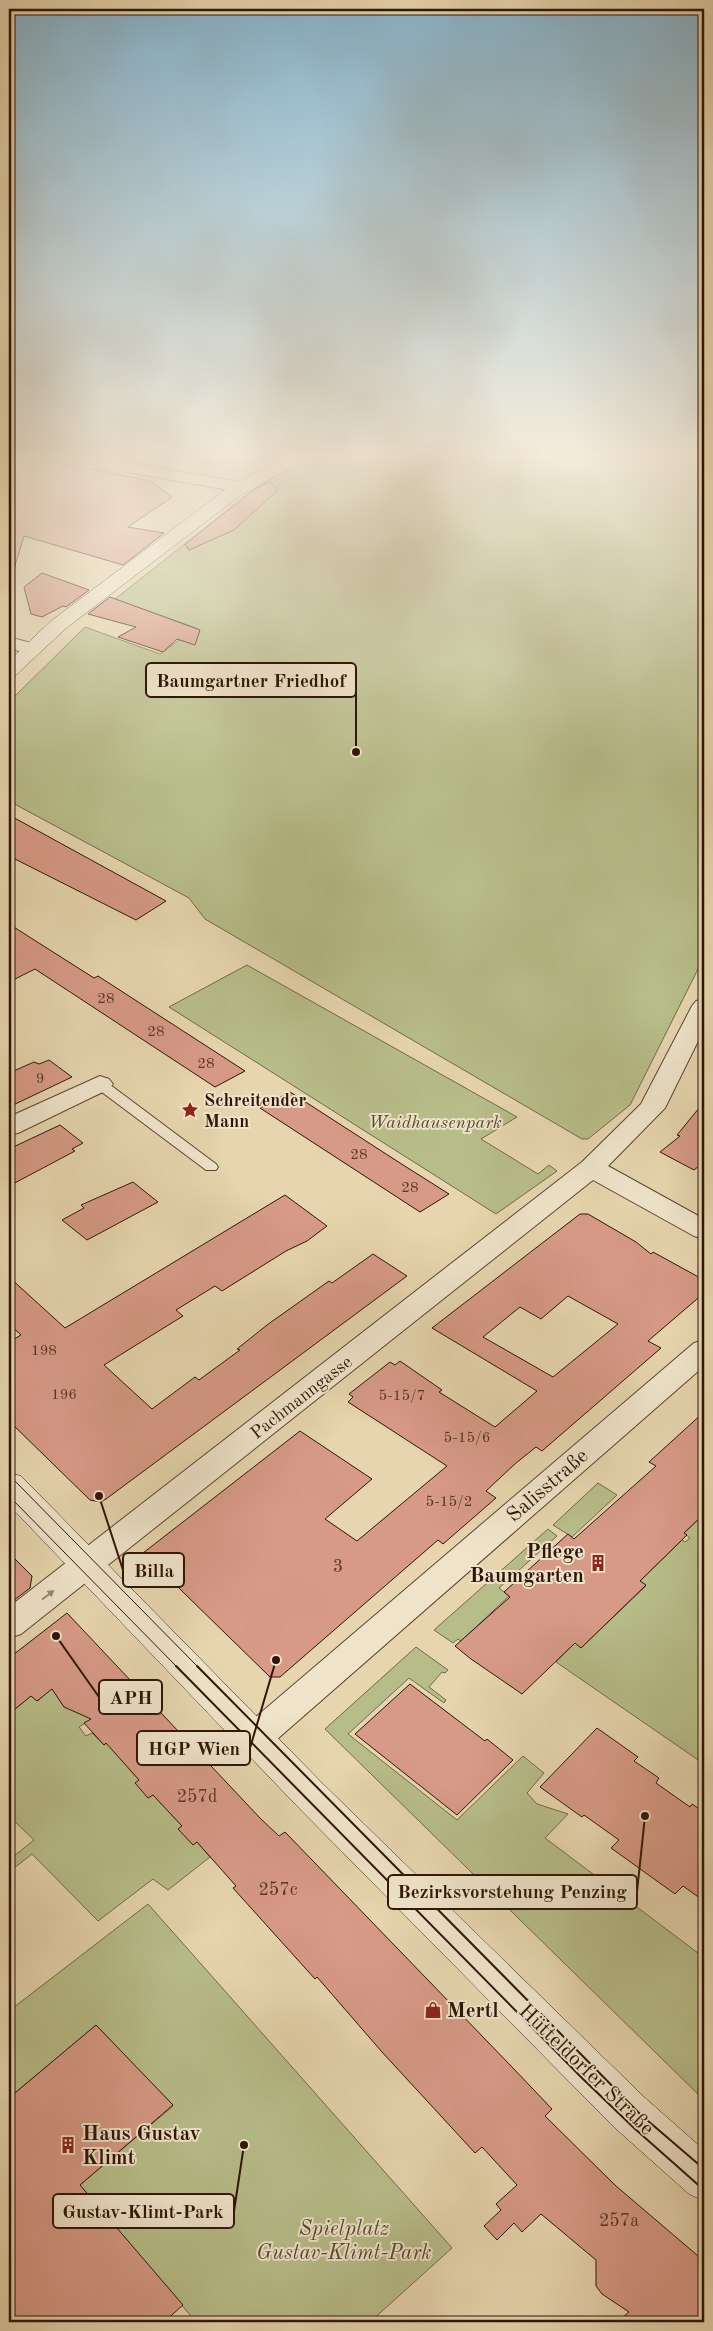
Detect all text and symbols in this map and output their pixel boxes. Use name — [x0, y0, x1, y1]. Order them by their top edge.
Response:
callout: Baumgartner Friedhof — [146, 663, 356, 697]
text: Baumgartner Friedhof — [156, 673, 347, 692]
house number: 28 — [97, 992, 115, 1007]
house number: 28 — [147, 1025, 165, 1040]
house number: 28 — [197, 1057, 215, 1072]
house number: 9 — [36, 1072, 44, 1087]
place label: Schreitender Mann — [204, 1092, 307, 1131]
place icon: Schreitender Mann — [180, 1100, 200, 1120]
park label: Waidhausenpark — [368, 1114, 502, 1132]
house number: 28 — [350, 1148, 368, 1163]
house number: 28 — [401, 1181, 419, 1196]
house number: 198 — [31, 1344, 57, 1359]
street label: Pachmanngasse — [248, 1353, 356, 1443]
house number: 196 — [51, 1388, 77, 1403]
house number: 5-15/7 — [378, 1389, 426, 1404]
house number: 5-15/6 — [443, 1431, 491, 1446]
street label: Salisstraße — [503, 1445, 593, 1527]
house number: 5-15/2 — [425, 1495, 473, 1510]
place label: Pflege Baumgarten — [469, 1542, 584, 1587]
callout: Billa — [123, 1553, 184, 1587]
building icon: Pflege Baumgarten — [588, 1553, 608, 1573]
house number: 3 — [333, 1558, 343, 1576]
text: Billa — [134, 1563, 175, 1582]
one-way arrow — [41, 1590, 54, 1600]
callout: APH — [99, 1680, 162, 1714]
text: APH — [109, 1690, 153, 1709]
callout: HGP Wien — [137, 1731, 250, 1765]
text: HGP Wien — [148, 1741, 240, 1760]
house number: 257d — [177, 1788, 217, 1806]
callout: Bezirksvorstehung Penzing — [388, 1875, 637, 1909]
house number: 257c — [258, 1881, 298, 1899]
text: Bezirksvorstehung Penzing — [397, 1884, 627, 1903]
shop icon: Mertl — [423, 2000, 443, 2020]
street label: Hütteldorfer Straße — [514, 2000, 658, 2140]
place label: Mertl — [447, 2001, 499, 2022]
place label: Haus Gustav Klimt — [82, 2124, 201, 2169]
building icon: Haus Gustav Klimt — [58, 2135, 78, 2155]
callout: Gustav-Klimt-Park — [53, 2194, 234, 2228]
text: Gustav-Klimt-Park — [62, 2204, 224, 2223]
house number: 257a — [599, 2212, 639, 2230]
park label: Spielplatz Gustav-Klimt-Park — [256, 2219, 432, 2264]

